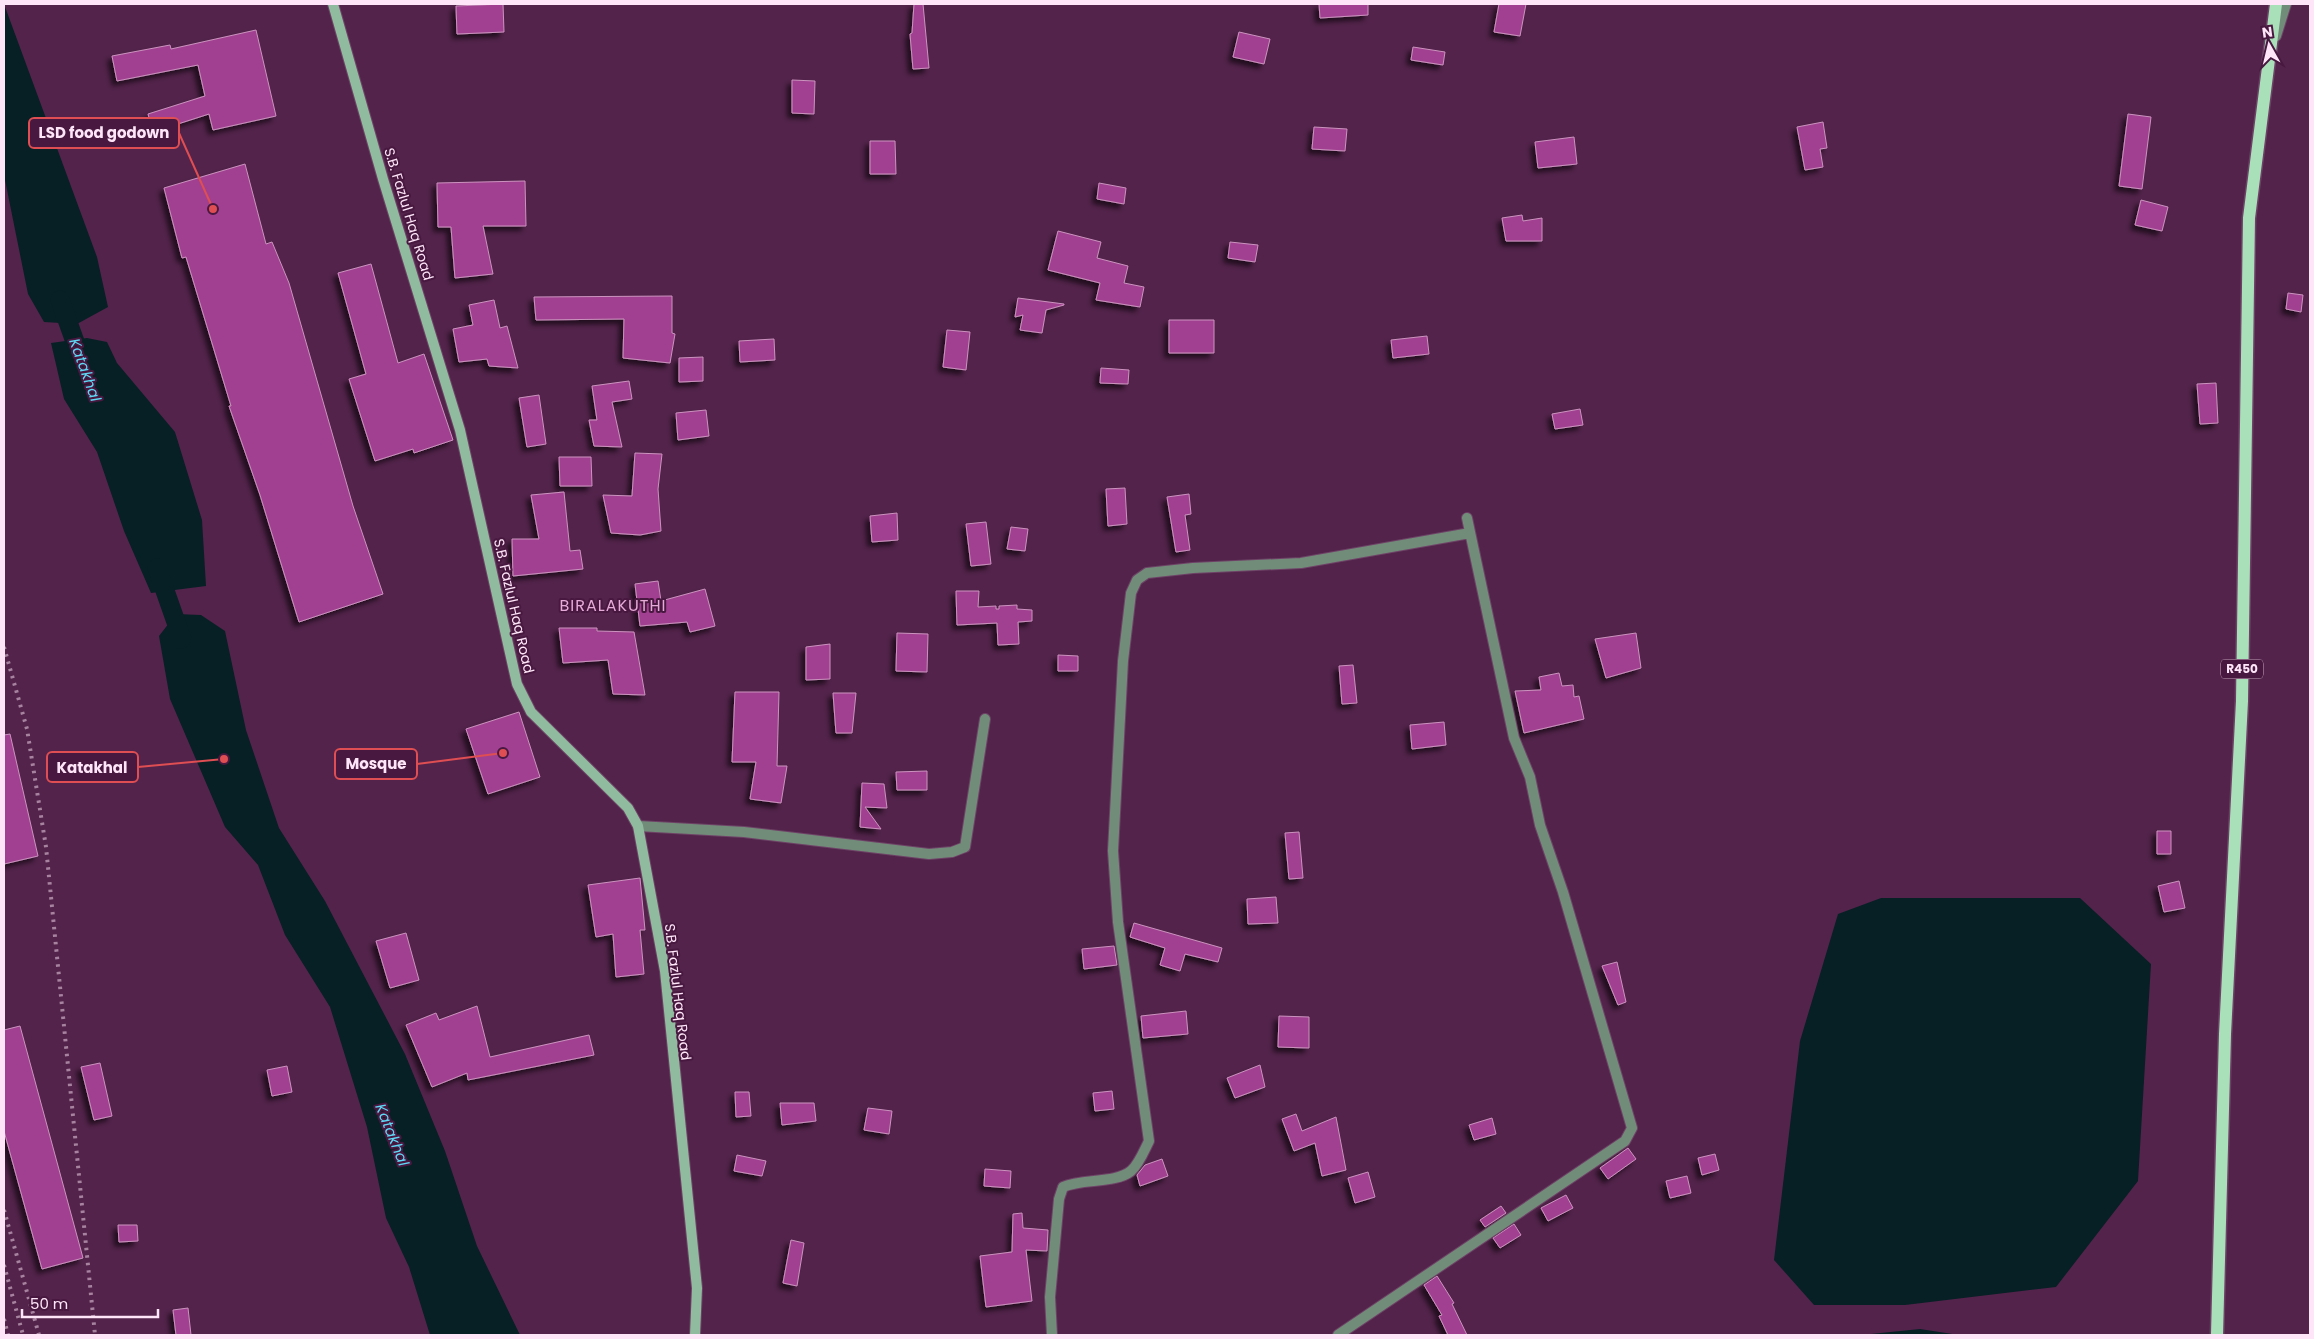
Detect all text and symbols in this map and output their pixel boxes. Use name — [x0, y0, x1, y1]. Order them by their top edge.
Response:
north arrow — [2244, 20, 2294, 70]
text: N — [2261, 21, 2274, 43]
callout: LSD food godown — [29, 118, 179, 148]
text: LSD food godown — [39, 122, 169, 143]
street label: S.B. Fazlul Haq Road — [379, 145, 439, 283]
water label: Katakhal — [64, 335, 107, 405]
street label: S.B. Fazlul Haq Road — [489, 537, 539, 675]
district label: BIRALAKUTHI — [559, 594, 667, 617]
road number: R450 — [2221, 660, 2263, 679]
callout: Mosque — [335, 749, 417, 779]
callout: Katakhal — [47, 752, 138, 782]
text: Mosque — [345, 753, 407, 774]
text: Katakhal — [57, 757, 127, 778]
street label: S.B. Fazlul Haq Road — [660, 922, 696, 1062]
water label: Katakhal — [370, 1100, 415, 1170]
scale bar — [22, 1286, 159, 1318]
text: 50 m — [30, 1293, 68, 1314]

